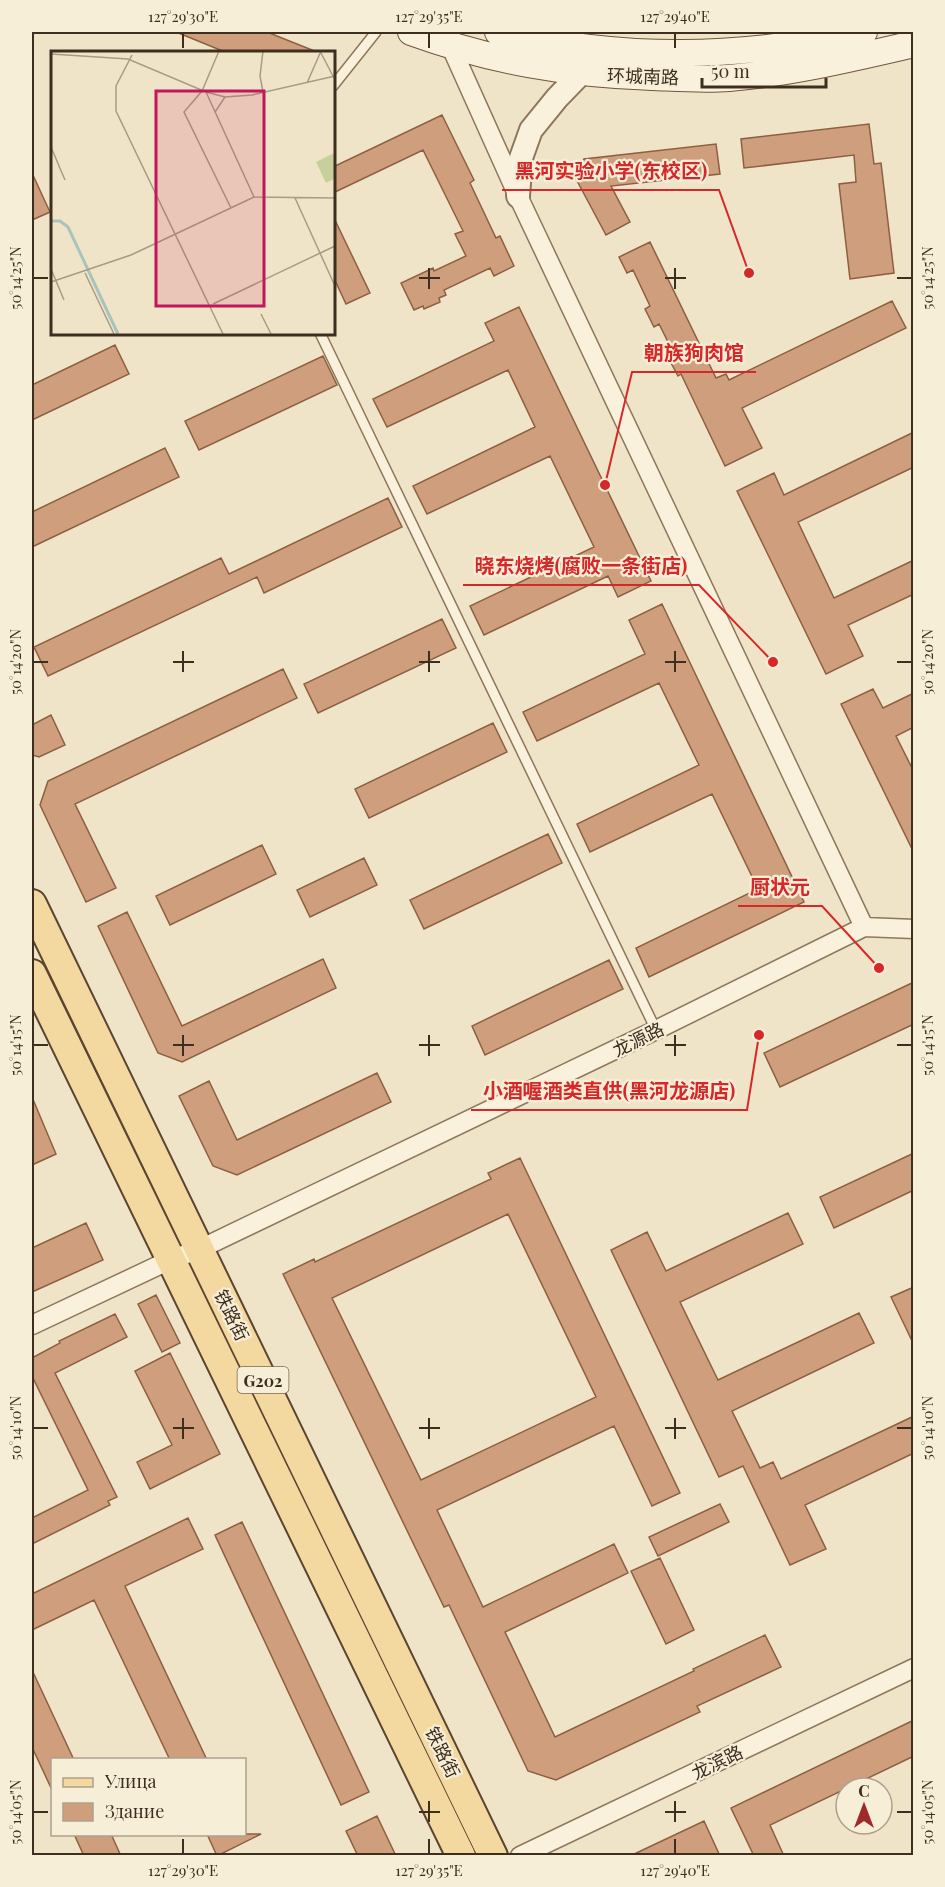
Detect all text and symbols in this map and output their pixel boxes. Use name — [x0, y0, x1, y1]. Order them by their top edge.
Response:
text: 127°29'30"E — [148, 6, 218, 26]
text: 127°29'35"E — [395, 6, 463, 26]
text: 127°29'40"E — [640, 6, 710, 26]
inset map — [51, 51, 334, 334]
scale bar — [702, 51, 826, 89]
text: 50 m — [711, 59, 750, 83]
street label: 环城南路 — [607, 63, 679, 89]
callout: 黑河实验小学(东校区) — [502, 152, 719, 190]
text: 黑河实验小学(东校区) — [515, 156, 707, 183]
text: 50°14'25"N — [5, 246, 25, 310]
text: 50°14'25"N — [917, 246, 937, 310]
callout: 朝族狗肉馆 — [632, 334, 756, 372]
text: 朝族狗肉馆 — [644, 338, 744, 365]
callout: 晓东烧烤(腐败一条街店) — [463, 547, 699, 585]
text: 晓东烧烤(腐败一条街店) — [475, 551, 687, 578]
text: 50°14'20"N — [5, 628, 25, 695]
text: 50°14'20"N — [917, 628, 937, 695]
callout: 厨状元 — [738, 868, 822, 906]
text: 厨状元 — [750, 872, 810, 899]
text: 50°14'15"N — [5, 1014, 25, 1076]
text: 50°14'15"N — [917, 1014, 937, 1076]
street label: 龙源路 — [608, 1016, 668, 1062]
callout: 小酒喔酒类直供(黑河龙源店) — [471, 1072, 747, 1110]
text: 小酒喔酒类直供(黑河龙源店) — [483, 1076, 735, 1103]
street label: 铁路街 — [209, 1285, 255, 1345]
road number: G202 — [238, 1367, 288, 1393]
text: 50°14'10"N — [5, 1395, 25, 1460]
text: 50°14'10"N — [917, 1395, 937, 1460]
street label: 铁路街 — [420, 1722, 466, 1782]
street label: 龙滨路 — [687, 1739, 747, 1785]
legend — [51, 1758, 246, 1836]
text: Улица — [104, 1769, 156, 1793]
north arrow — [834, 1776, 894, 1836]
text: 50°14'05"N — [5, 1779, 25, 1845]
text: 50°14'05"N — [917, 1779, 937, 1845]
text: С — [858, 1780, 870, 1801]
text: Здание — [105, 1799, 164, 1823]
text: 127°29'30"E — [148, 1860, 218, 1880]
text: 127°29'35"E — [395, 1860, 463, 1880]
text: 127°29'40"E — [640, 1860, 710, 1880]

